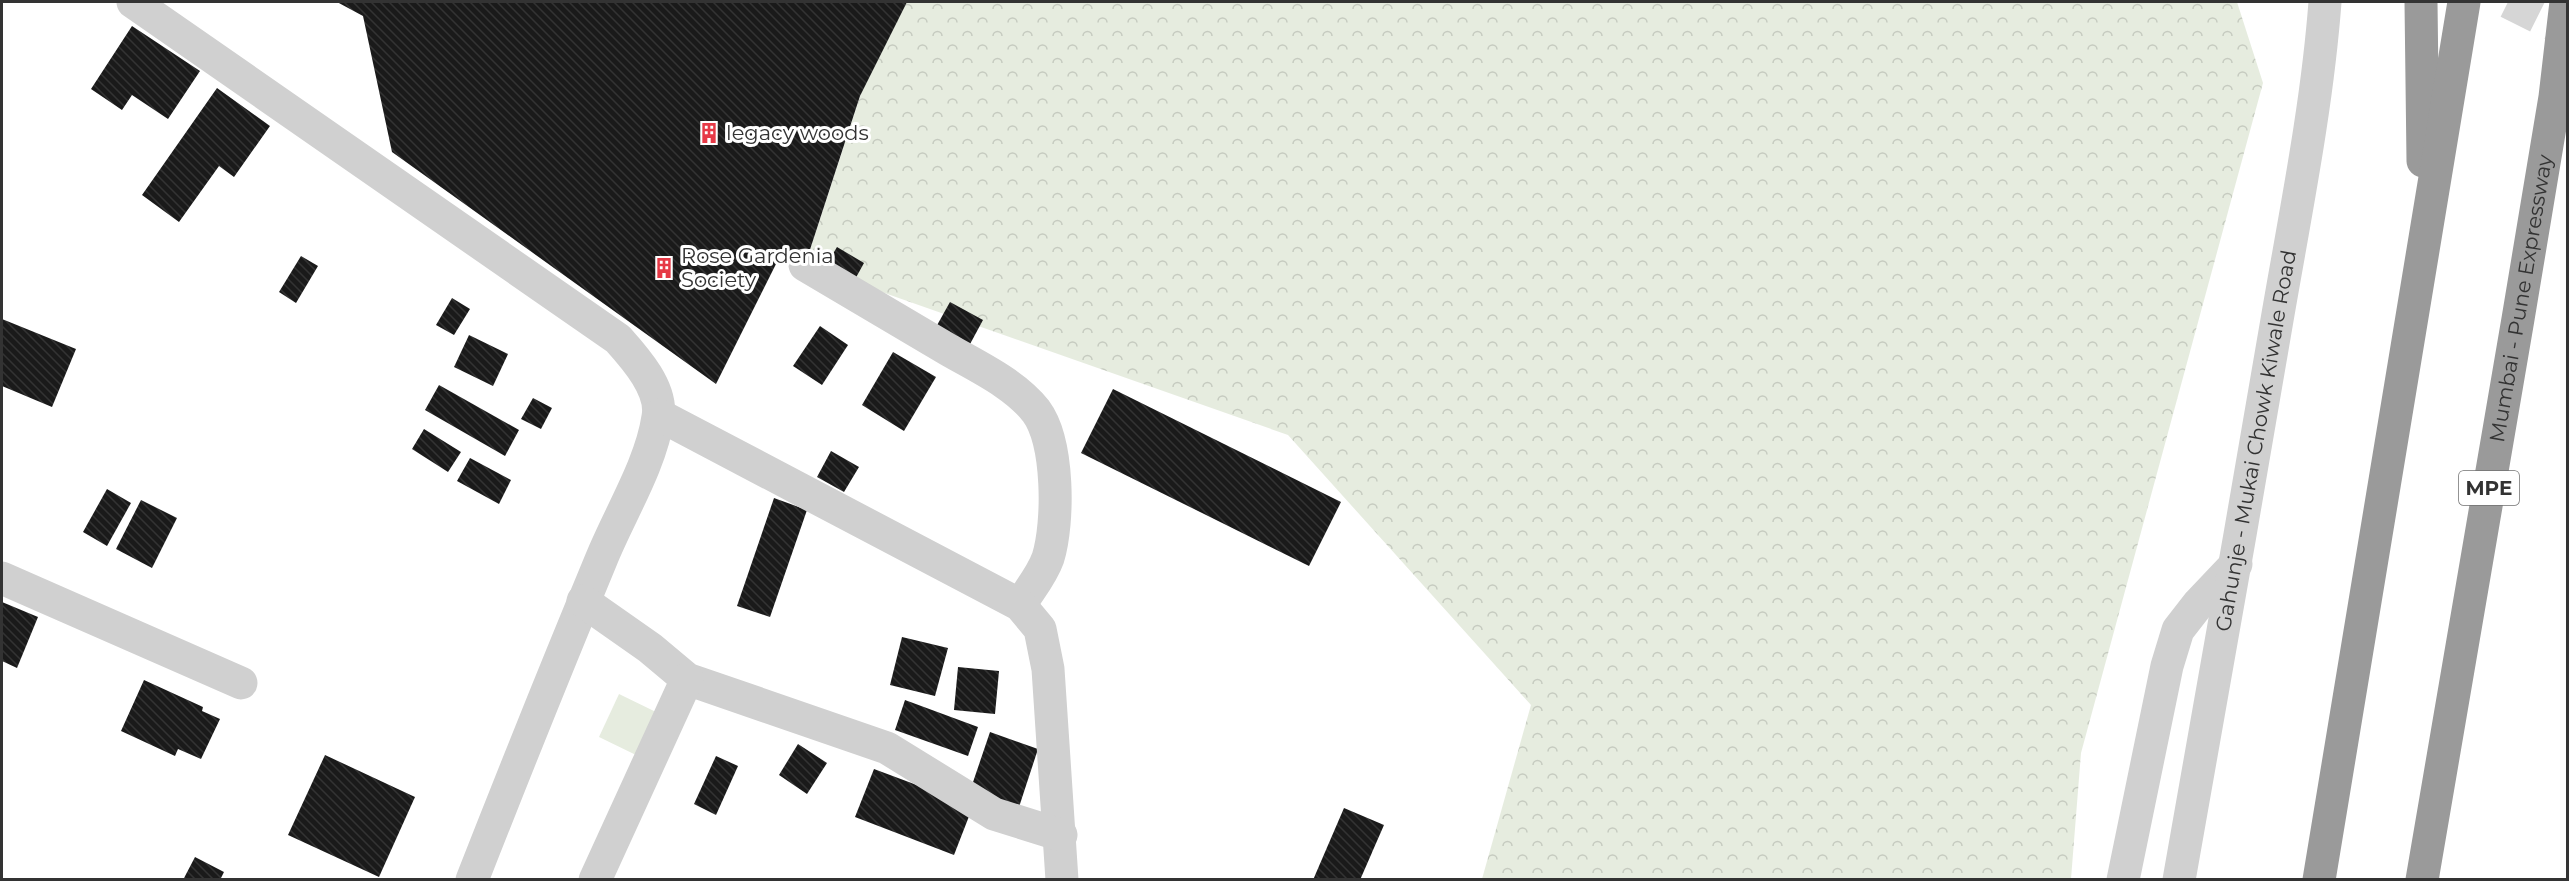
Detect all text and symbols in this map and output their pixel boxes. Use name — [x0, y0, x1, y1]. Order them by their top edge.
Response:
place label: legacy woods — [726, 120, 869, 145]
building icon: legacy woods — [697, 121, 721, 145]
street label: Mumbai - Pune Expressway — [2484, 152, 2557, 444]
place label: Rose Gardenia Society — [681, 243, 834, 292]
street label: Gahunje - Mukai Chowk Kiwale Road — [2210, 248, 2301, 633]
building icon: Rose Gardenia Society — [652, 256, 676, 280]
road number: MPE — [2459, 471, 2519, 505]

